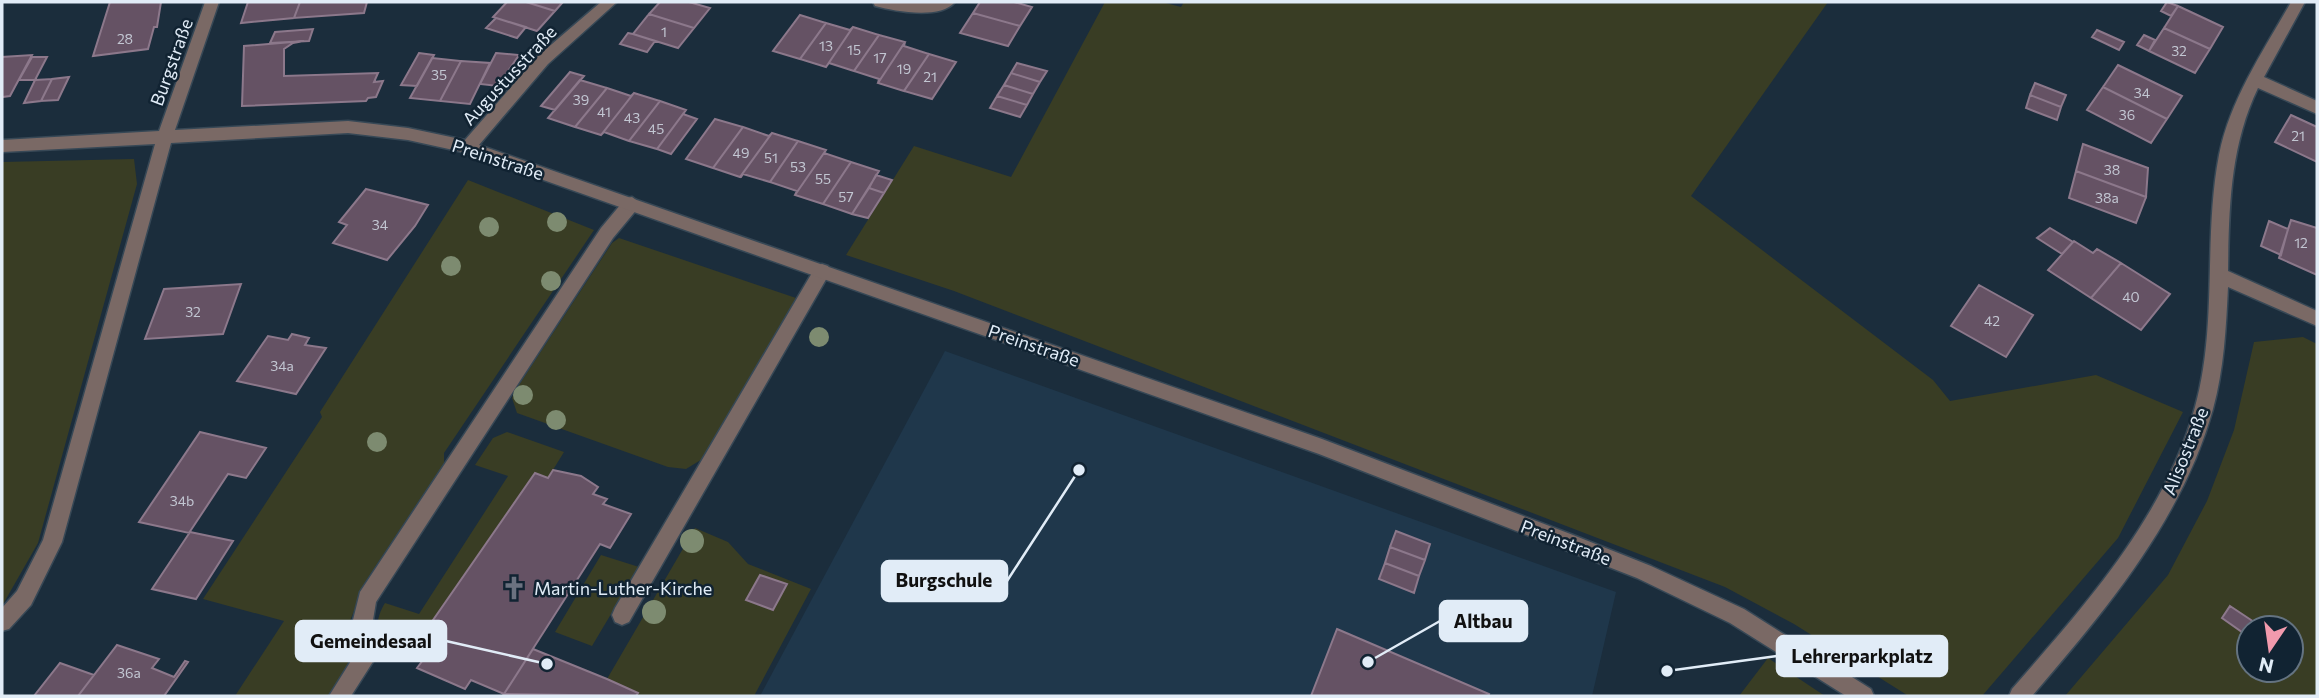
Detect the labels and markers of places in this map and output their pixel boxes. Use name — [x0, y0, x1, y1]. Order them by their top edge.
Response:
callout: Burgschule — [882, 561, 1007, 601]
church icon: Martin-Luther-Kirche — [500, 574, 528, 602]
place label: Martin-Luther-Kirche — [534, 577, 712, 599]
callout: Altbau — [1440, 601, 1527, 641]
callout: Gemeindesaal — [296, 621, 446, 661]
callout: Lehrerparkplatz — [1777, 636, 1947, 676]

